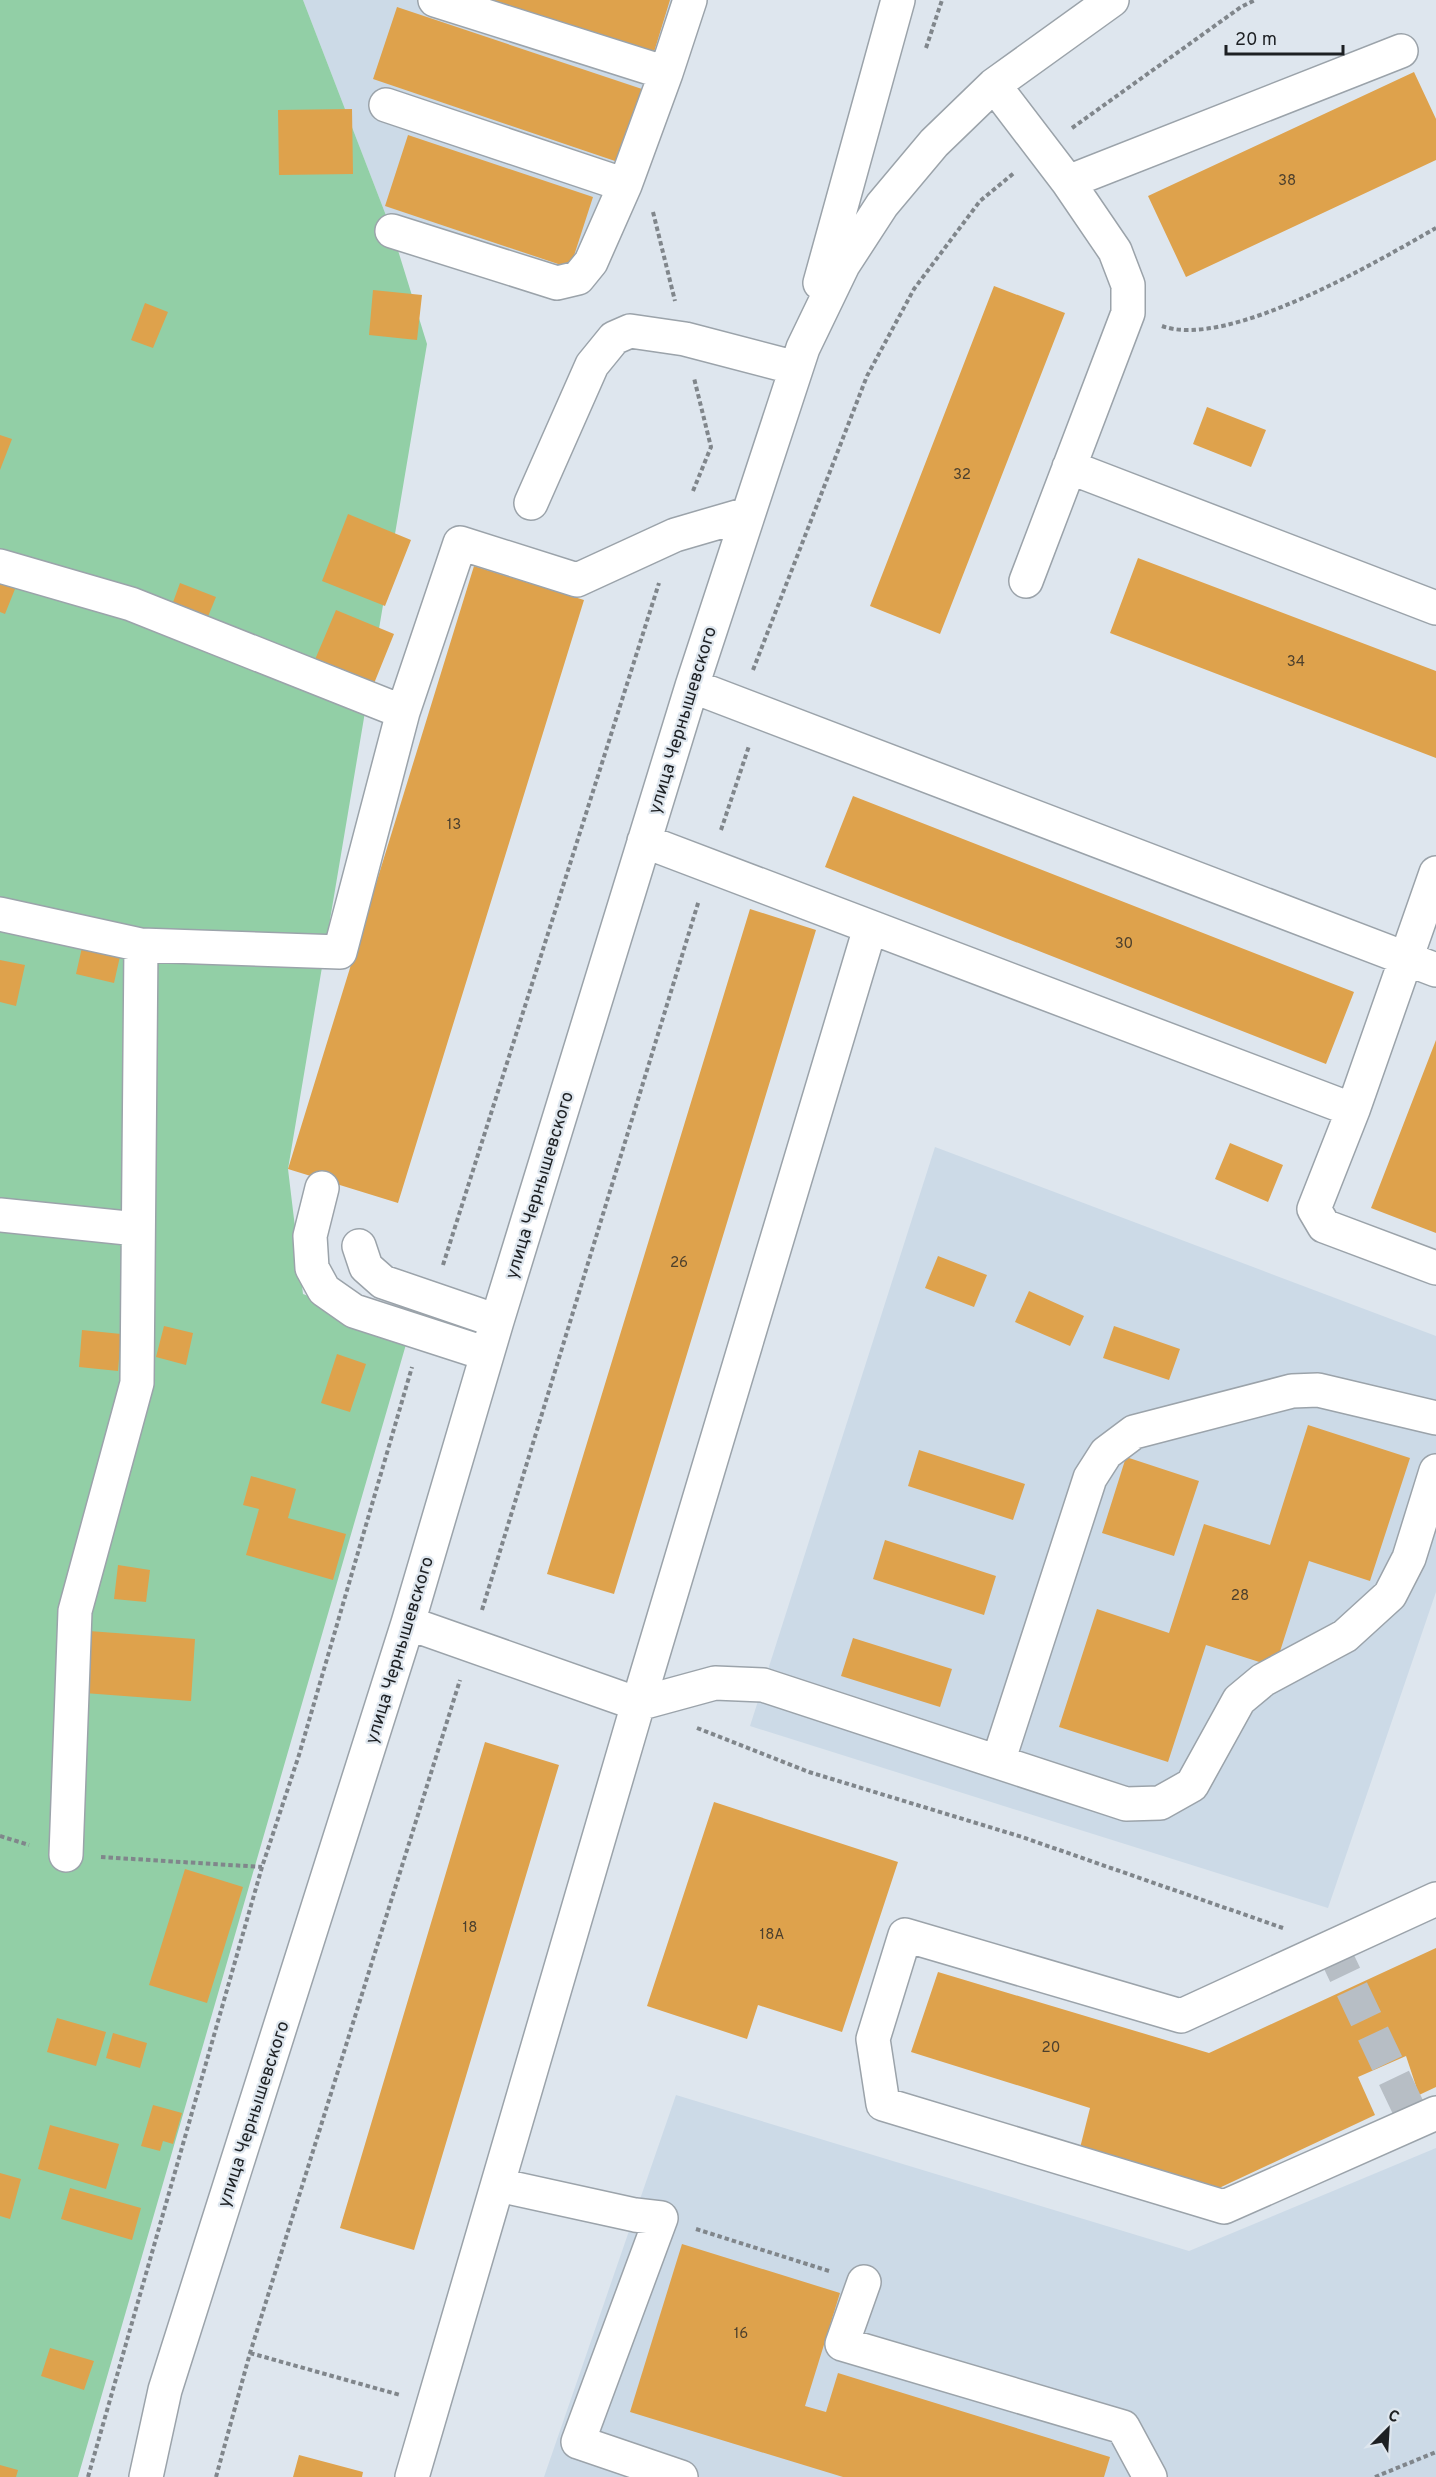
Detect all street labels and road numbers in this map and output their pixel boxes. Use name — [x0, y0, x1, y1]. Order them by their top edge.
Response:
street label: улица Чернышевского — [644, 624, 723, 817]
street label: улица Чернышевского — [501, 1089, 580, 1282]
street label: улица Чернышевского — [361, 1554, 440, 1747]
street label: улица Чернышевского — [213, 2018, 295, 2211]

